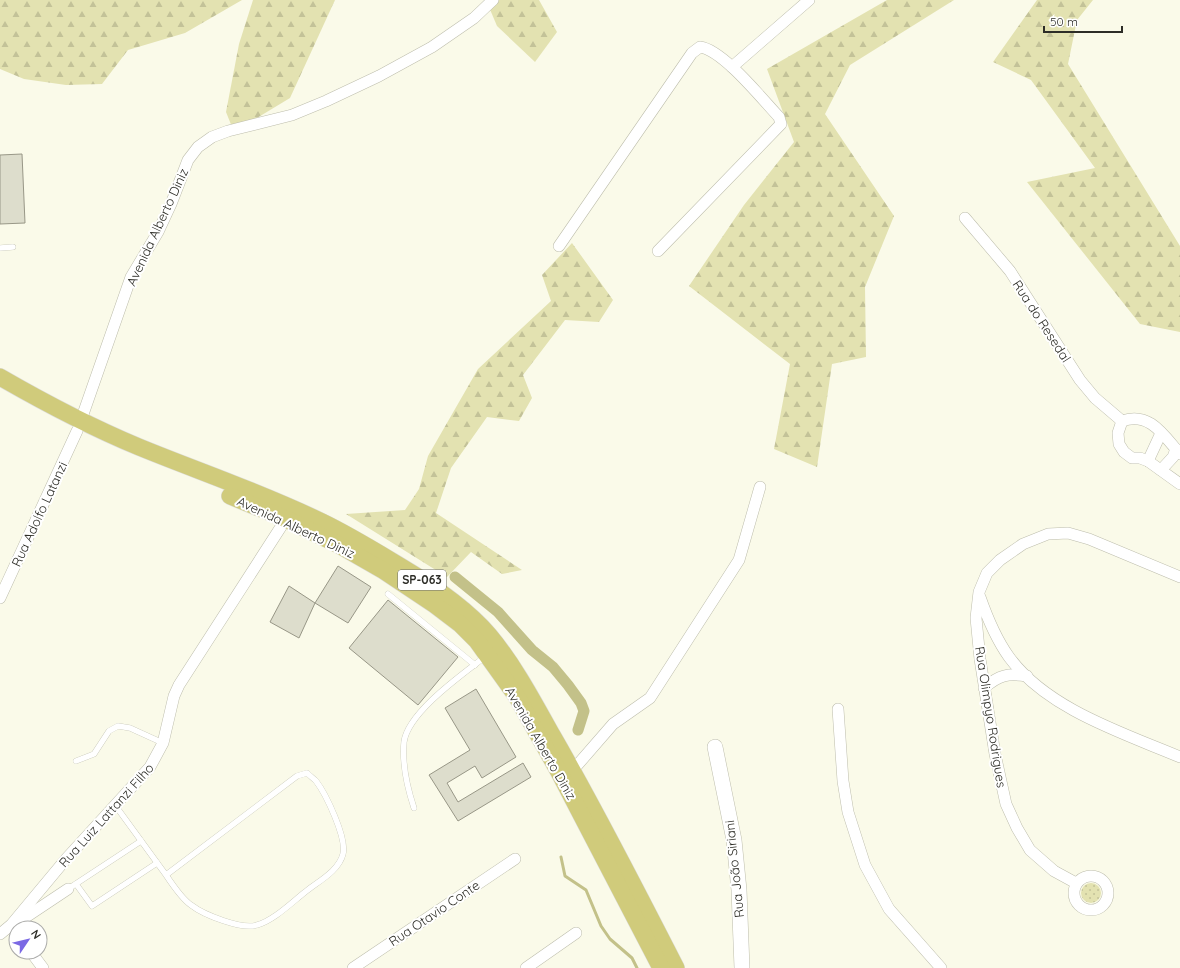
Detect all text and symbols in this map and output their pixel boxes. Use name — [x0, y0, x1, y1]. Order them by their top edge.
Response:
scale bar — [1044, 8, 1122, 34]
text: 50 m — [1050, 14, 1078, 29]
street label: Avenida Alberto Diniz — [123, 166, 191, 288]
street label: Rua do Resedal — [1009, 277, 1075, 365]
street label: Rua Adolfo Latanzi — [8, 459, 70, 569]
street label: Avenida Alberto Diniz — [235, 493, 357, 561]
road number: SP-063 — [398, 570, 446, 590]
street label: Rua Olimpyo Rodrigues — [972, 645, 1010, 789]
street label: Avenida Alberto Diniz — [502, 684, 580, 802]
street label: Rua Luiz Lattanzi Filho — [55, 760, 157, 870]
street label: Rua João Siriani — [721, 819, 747, 919]
street label: Rua Otavio Conte — [386, 877, 482, 949]
north arrow — [8, 920, 48, 960]
text: N — [28, 927, 44, 942]

